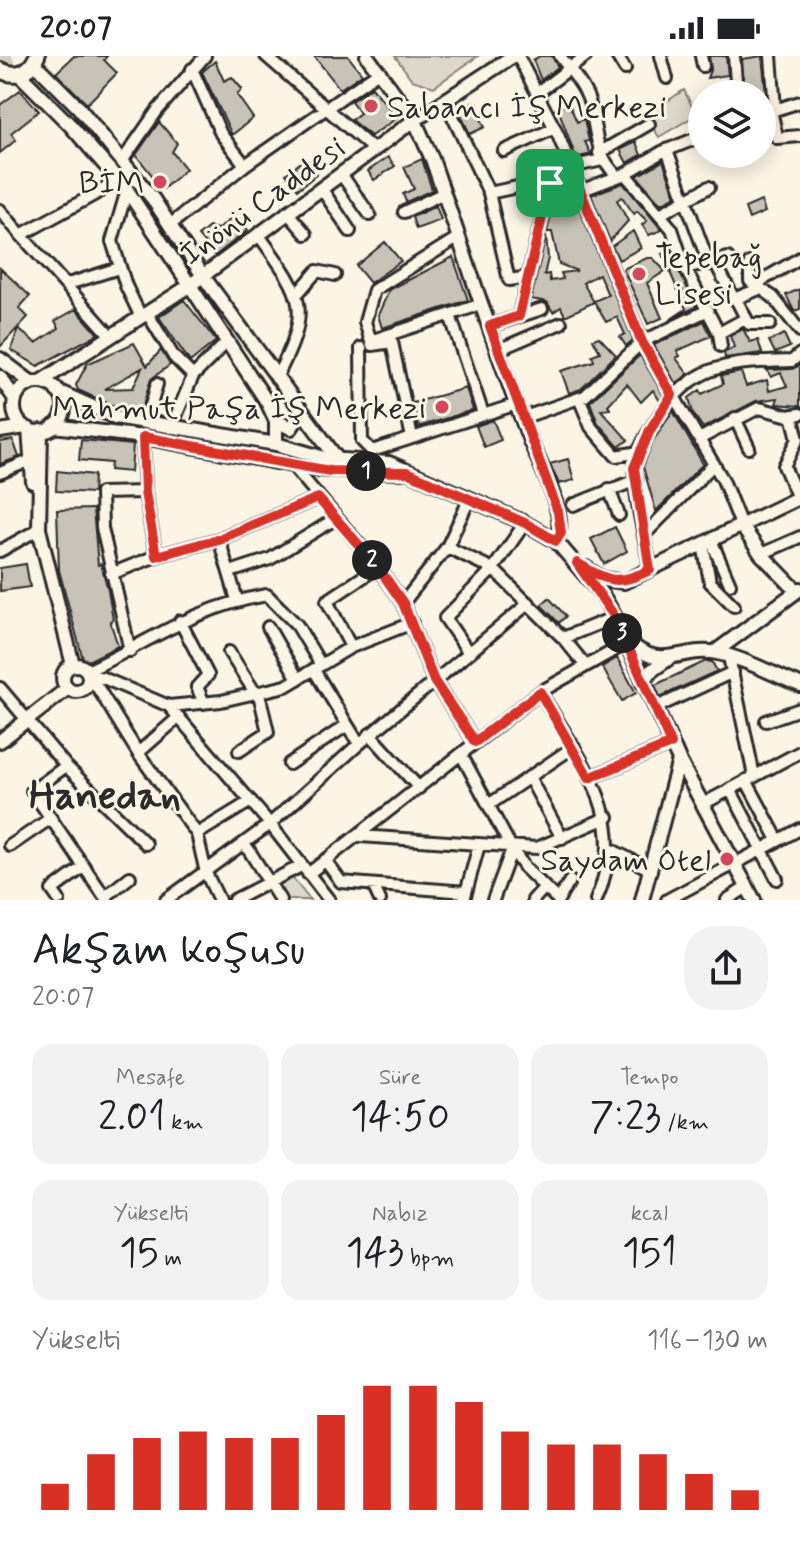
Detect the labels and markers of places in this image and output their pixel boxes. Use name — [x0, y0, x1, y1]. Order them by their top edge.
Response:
place label: Sabancı İş Merkezi — [387, 87, 666, 129]
marker: Sabancı İş Merkezi — [362, 97, 380, 115]
pin — [516, 149, 584, 217]
place label: BİM — [79, 163, 144, 205]
marker: BİM — [151, 173, 169, 191]
place label: Tepebağ Lisesi — [655, 237, 762, 316]
marker: Tepebağ Lisesi — [630, 265, 648, 283]
place label: Mahmut Paşa İş Merkezi — [52, 388, 426, 430]
marker: Mahmut Paşa İş Merkezi — [433, 398, 451, 416]
pin: 1 — [346, 451, 386, 491]
pin: 2 — [352, 540, 392, 580]
pin: 3 — [602, 613, 642, 653]
place label: Saydam Otel — [540, 840, 711, 882]
marker: Saydam Otel — [718, 850, 736, 868]

